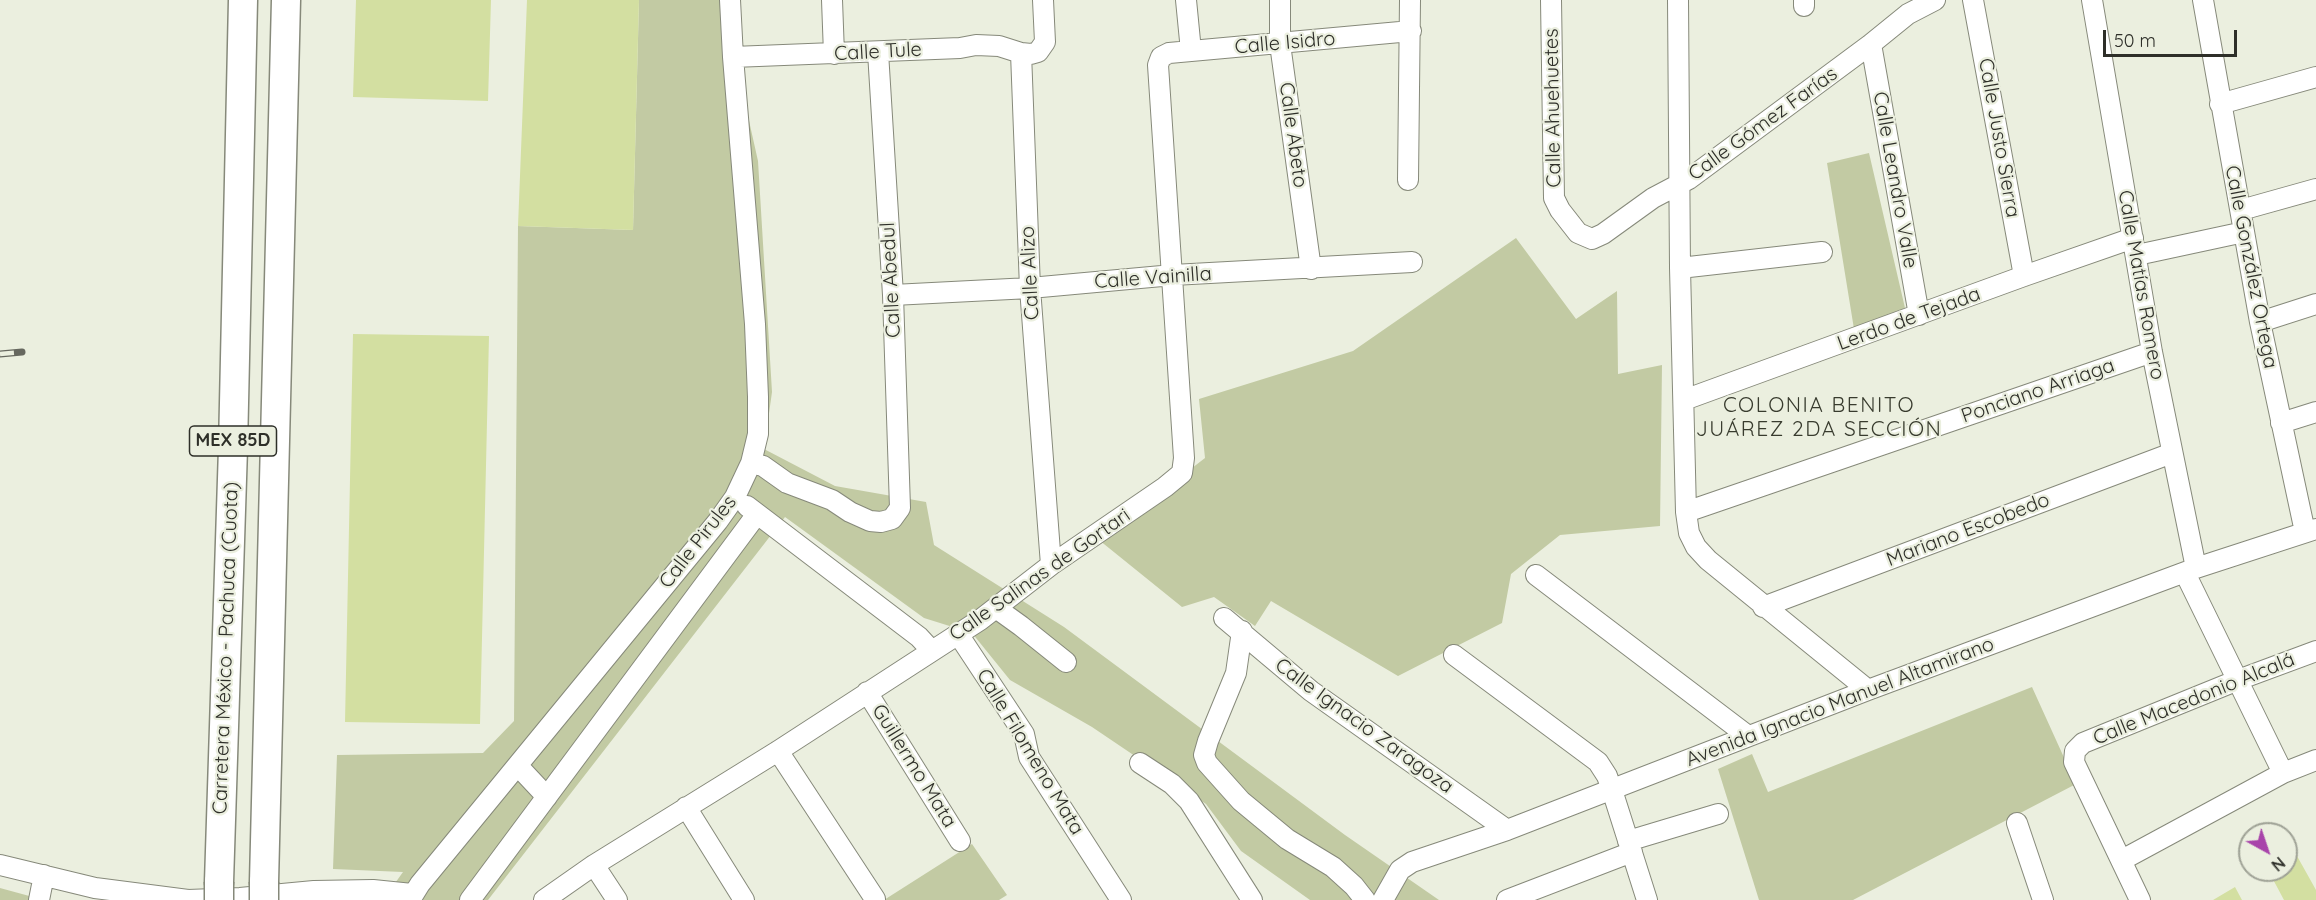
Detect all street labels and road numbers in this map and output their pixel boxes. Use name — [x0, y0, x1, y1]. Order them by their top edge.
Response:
street label: Calle Isidro — [1234, 27, 1336, 59]
street label: Calle Ahuehuetes — [1540, 28, 1566, 188]
street label: Calle Tule — [834, 38, 922, 66]
street label: Calle Justo Sierra — [1973, 56, 2025, 220]
street label: Calle Gómez Farías — [1684, 62, 1842, 186]
street label: Calle Abeto — [1274, 81, 1312, 189]
street label: Calle Leandro Valle — [1868, 90, 1922, 270]
street label: Calle González Ortega — [2220, 163, 2282, 371]
street label: Calle Matías Romero — [2113, 188, 2169, 382]
street label: Calle Abedul — [876, 222, 906, 338]
street label: Calle Alizo — [1016, 225, 1044, 321]
street label: Calle Vainilla — [1094, 262, 1212, 294]
street label: Lerdo de Tejada — [1834, 282, 1984, 356]
street label: Ponciano Arriaga — [1958, 354, 2118, 428]
road number: MEX 85D — [190, 426, 276, 456]
street label: Carretera México - Pachuca (Cuota) — [208, 481, 244, 815]
street label: Mariano Escobedo — [1883, 488, 2053, 572]
street label: Calle Pirules — [654, 491, 742, 593]
street label: Calle Salinas de Gortari — [945, 503, 1135, 647]
street label: Avenida Ignacio Manuel Altamirano — [1683, 632, 1997, 772]
street label: Calle Macedonio Alcalá — [2090, 648, 2298, 750]
street label: Calle Ignacio Zaragoza — [1270, 653, 1458, 799]
street label: Calle Filomeno Mata — [971, 665, 1089, 839]
street label: Guillermo Mata — [866, 700, 962, 832]

